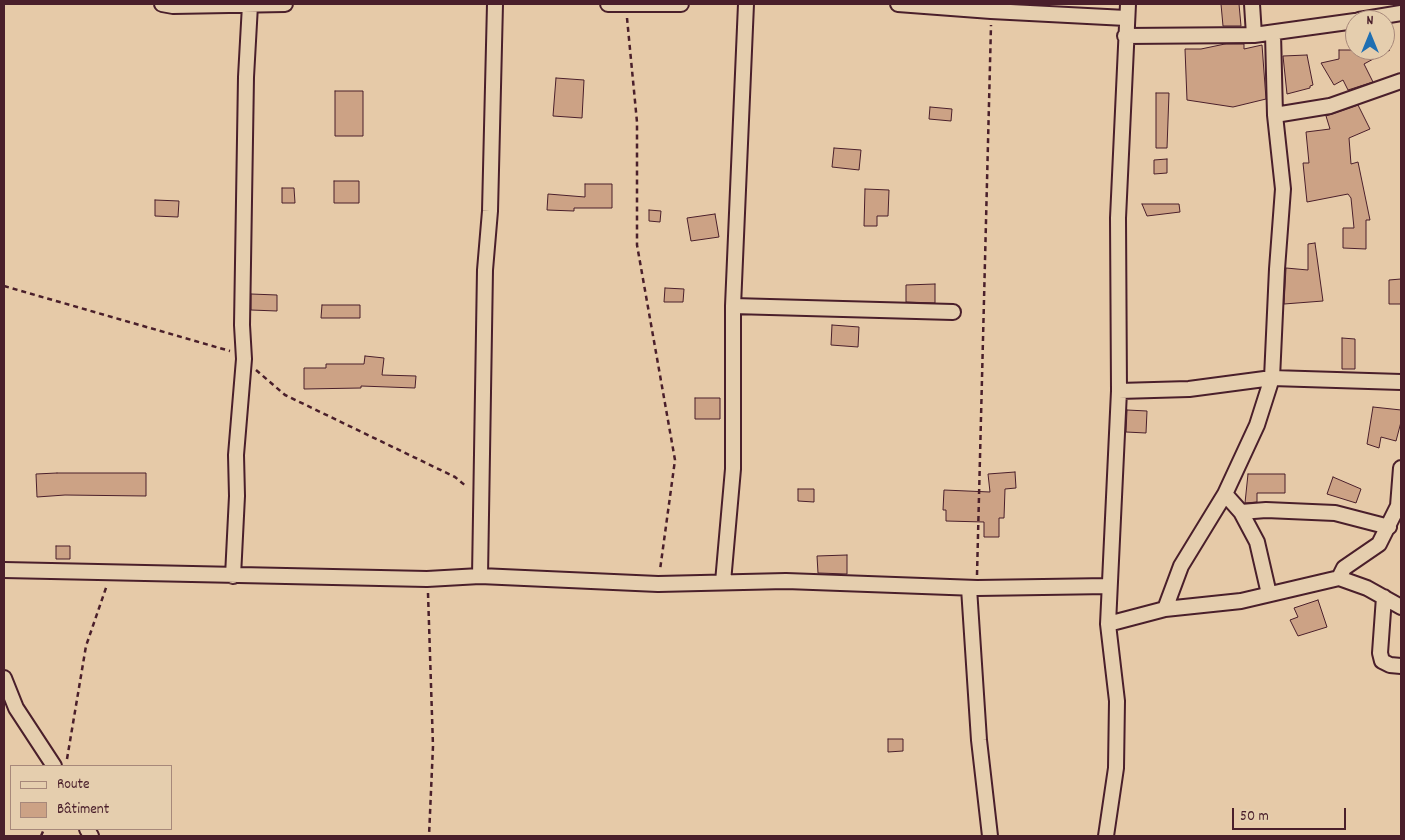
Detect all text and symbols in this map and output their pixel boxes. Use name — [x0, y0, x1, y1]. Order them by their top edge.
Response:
north arrow — [1345, 10, 1395, 60]
text: N — [1367, 11, 1373, 31]
legend — [10, 765, 172, 830]
text: Route — [57, 774, 90, 796]
scale bar — [1235, 798, 1349, 830]
text: Bâtiment — [57, 799, 109, 821]
text: 50 m — [1240, 806, 1269, 828]

